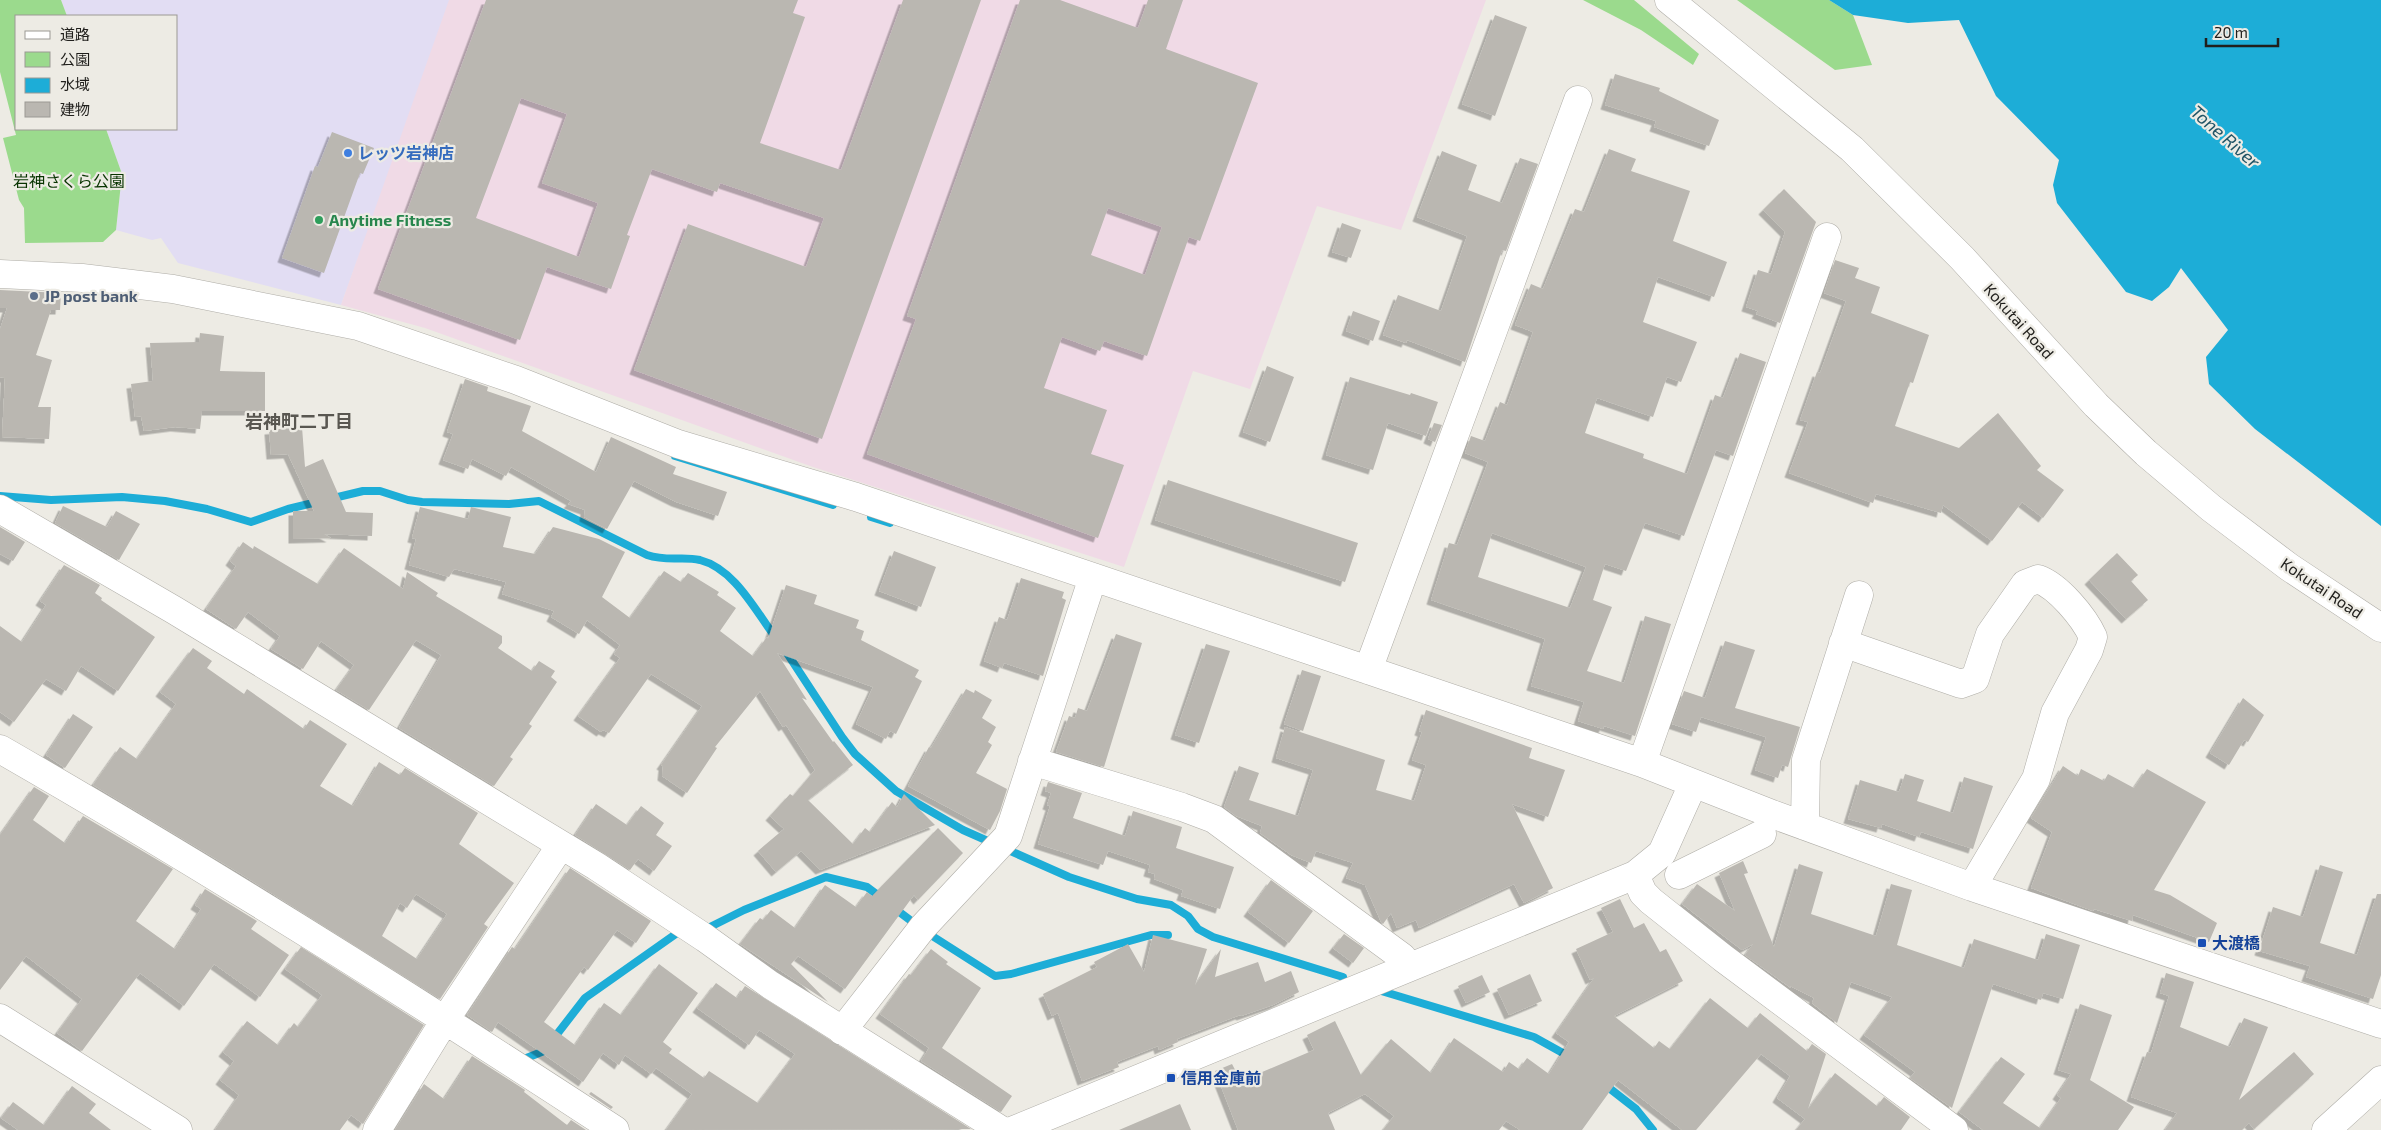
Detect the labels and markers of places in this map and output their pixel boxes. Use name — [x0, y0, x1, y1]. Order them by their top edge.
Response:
place label: レッツ岩神店 — [358, 143, 454, 162]
marker: レッツ岩神店 — [342, 147, 354, 159]
place label: Anytime Fitness — [329, 210, 451, 230]
marker: Anytime Fitness — [313, 214, 325, 226]
place label: JP post bank — [44, 286, 138, 305]
marker: JP post bank — [28, 290, 40, 302]
place label: 大渡橋 — [2212, 933, 2260, 952]
marker: 大渡橋 — [2196, 937, 2208, 949]
place label: 信用金庫前 — [1180, 1068, 1261, 1087]
marker: 信用金庫前 — [1165, 1072, 1177, 1084]

